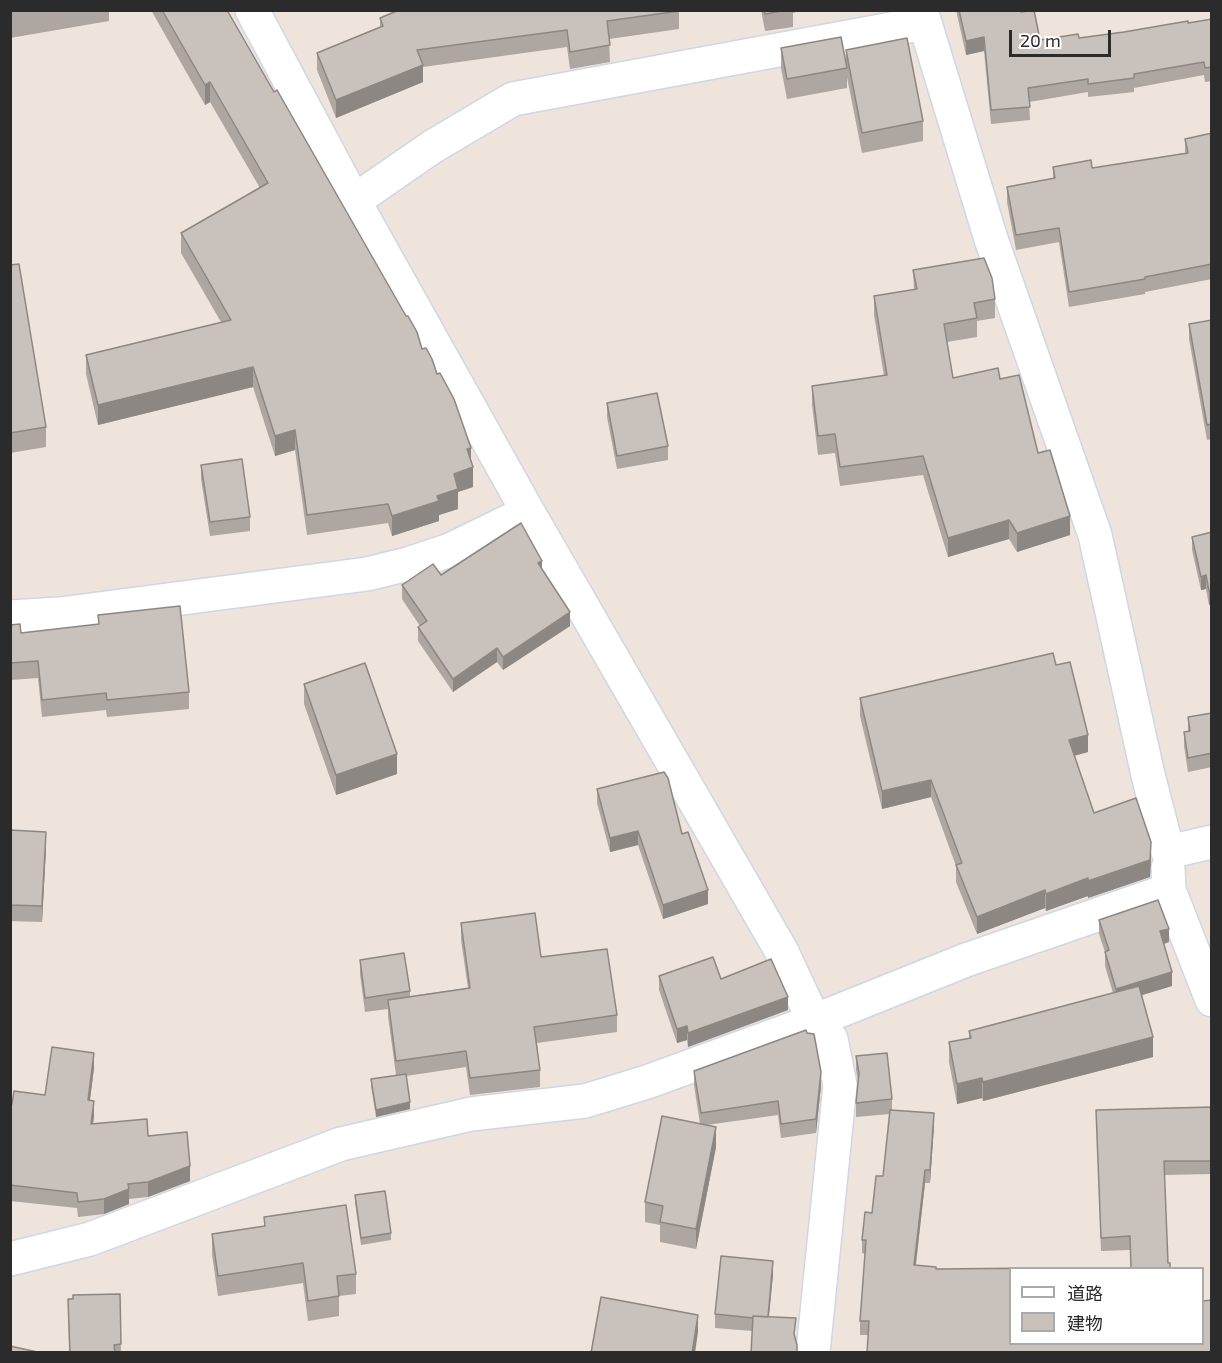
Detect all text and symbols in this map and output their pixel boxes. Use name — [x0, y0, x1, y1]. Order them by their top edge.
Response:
scale bar — [1012, 18, 1114, 56]
text: 20 m — [1020, 29, 1061, 51]
legend — [1009, 1267, 1204, 1345]
text: 道路 — [1067, 1282, 1103, 1304]
text: 建物 — [1067, 1312, 1103, 1334]

